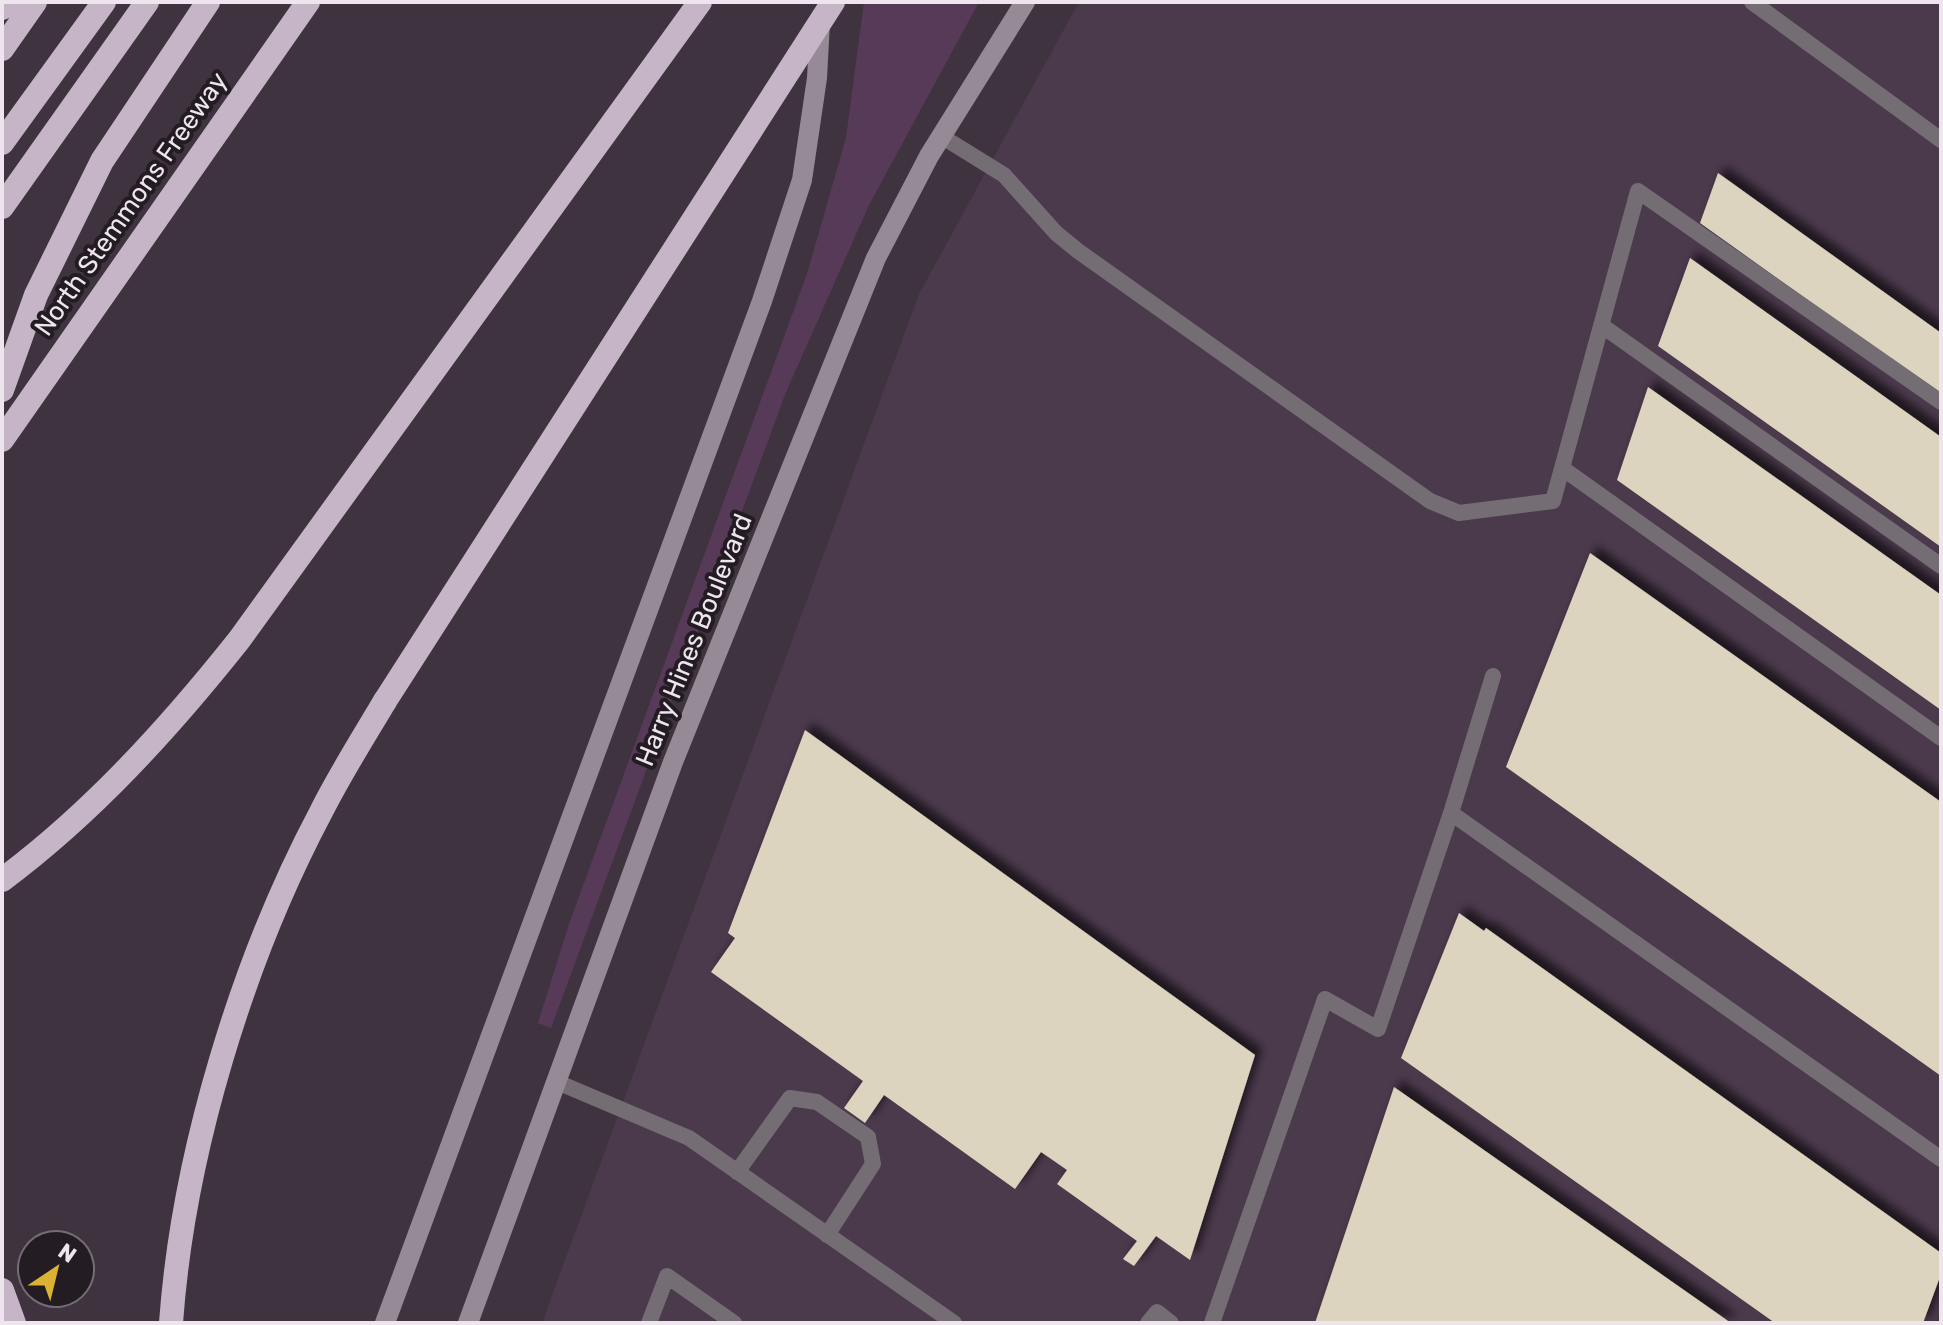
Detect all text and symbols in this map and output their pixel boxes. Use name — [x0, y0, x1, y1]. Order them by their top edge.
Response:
street label: North Stemmons Freeway — [28, 66, 234, 342]
street label: Harry Hines Boulevard — [629, 509, 759, 771]
north arrow — [16, 1229, 96, 1309]
text: N — [53, 1237, 81, 1269]

